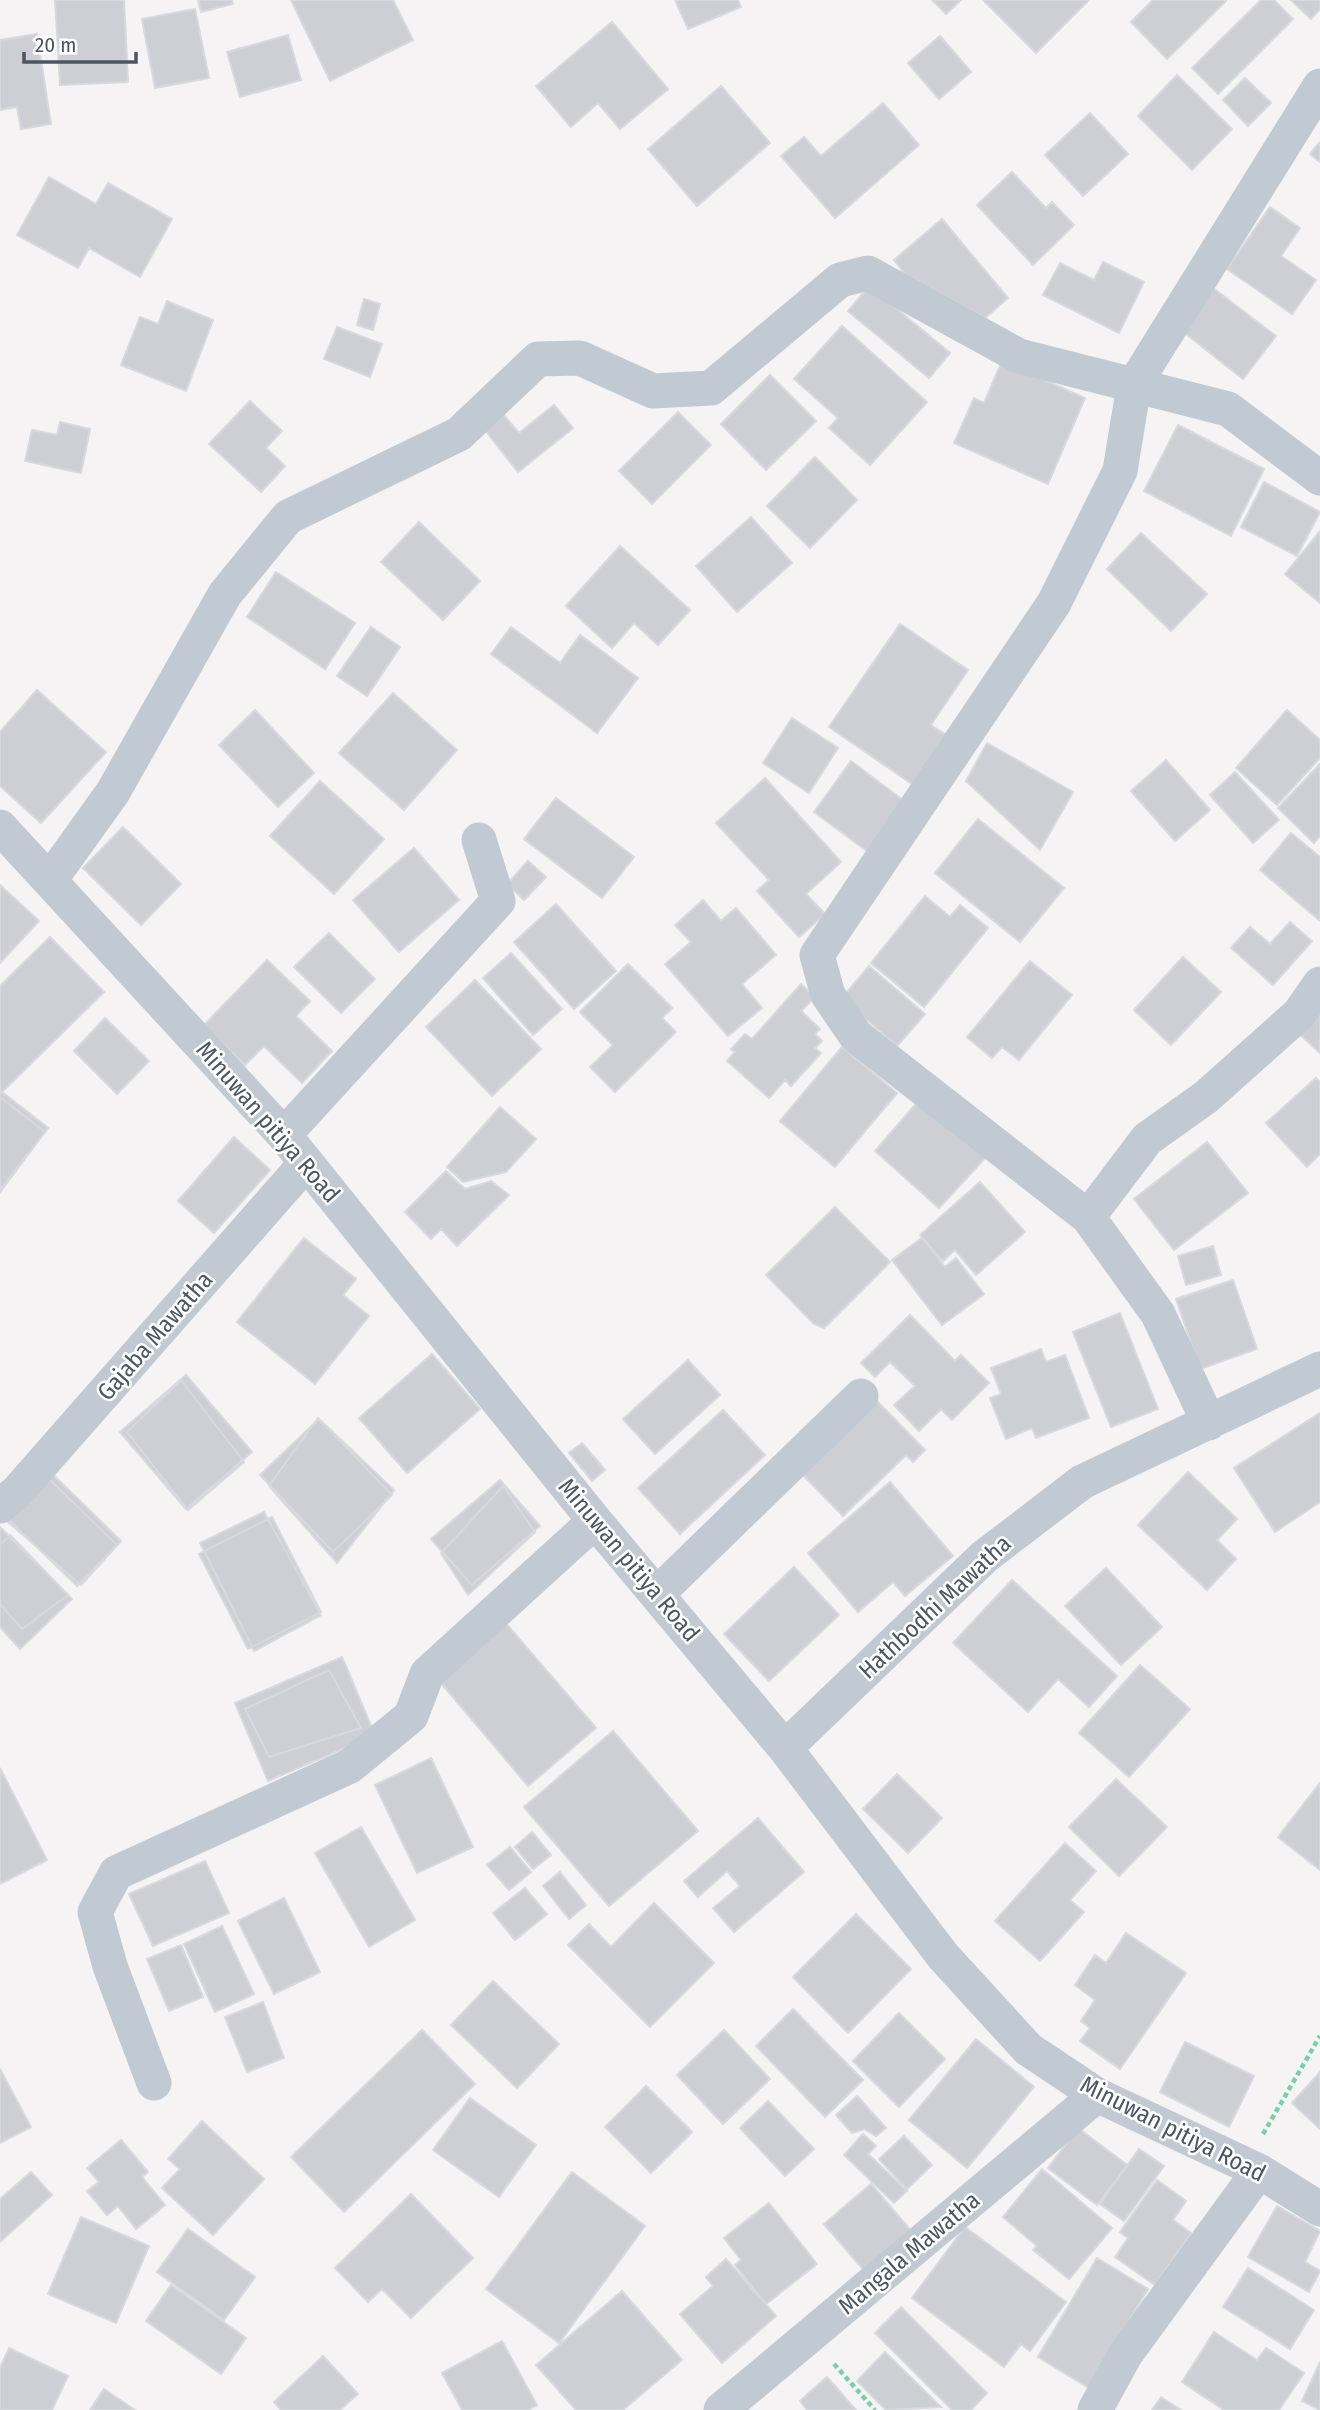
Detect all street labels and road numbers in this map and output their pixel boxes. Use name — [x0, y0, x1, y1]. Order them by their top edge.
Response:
street label: Minuwan pitiya Road — [191, 1036, 345, 1208]
street label: Gajaba Mawatha — [92, 1266, 218, 1406]
street label: Minuwan pitiya Road — [553, 1473, 705, 1647]
street label: Hathbodhi Mawatha — [853, 1529, 1017, 1685]
street label: Minuwan pitiya Road — [1076, 2070, 1270, 2188]
street label: Mangala Mawatha — [833, 2186, 985, 2320]

